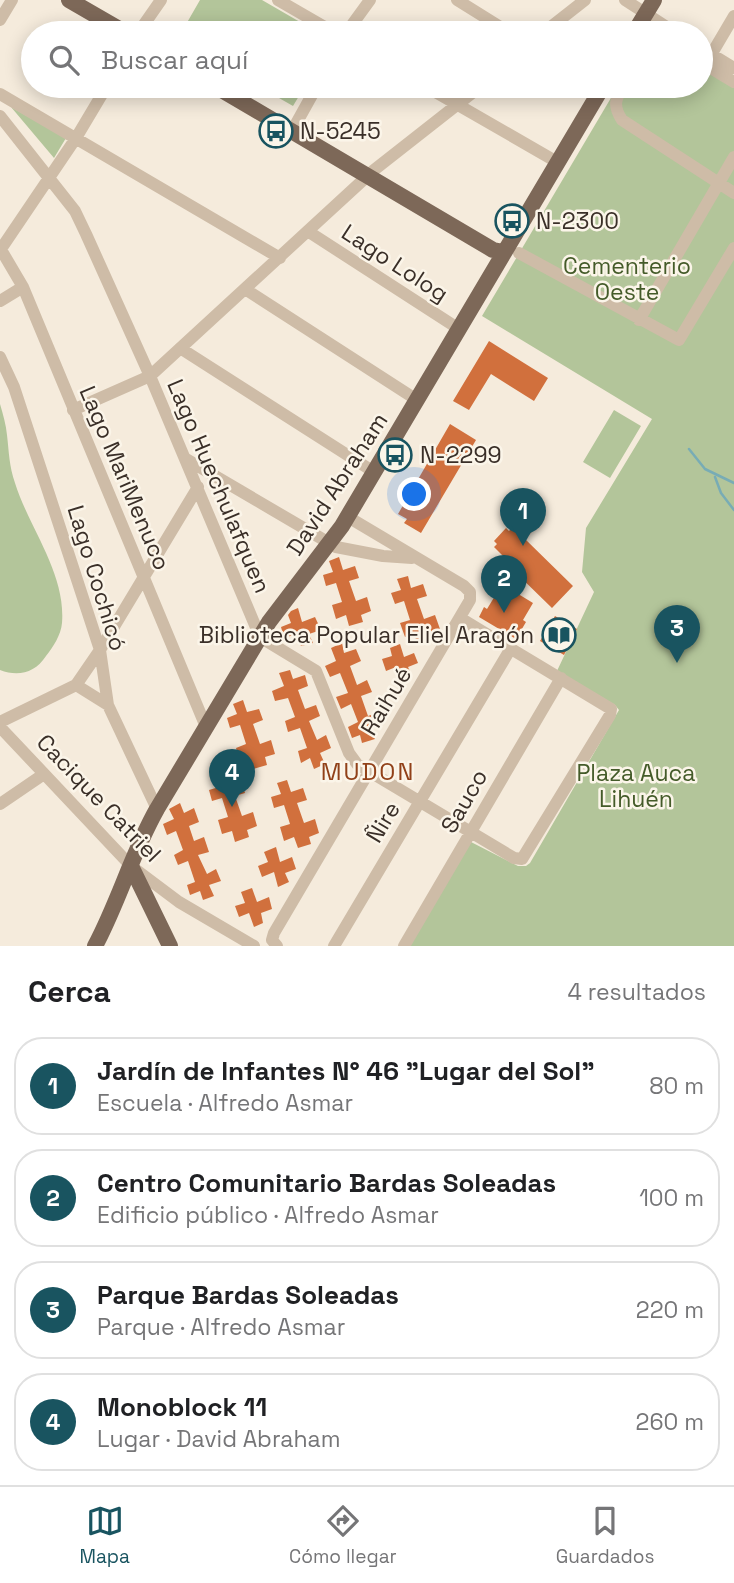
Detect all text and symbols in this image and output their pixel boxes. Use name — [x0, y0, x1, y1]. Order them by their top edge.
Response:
search box — [21, 21, 713, 98]
icon: search — [45, 41, 83, 79]
text: Buscar aquí — [101, 43, 248, 77]
bus stop icon: N-5245 — [257, 112, 295, 150]
place label: N-5245 — [300, 116, 381, 146]
bus stop icon: N-2300 — [493, 202, 531, 240]
place label: N-2300 — [536, 206, 619, 236]
street label: Lago Lolog — [336, 217, 454, 309]
park label: Cementerio Oeste — [563, 251, 691, 307]
street label: Lago Huechulafquen — [160, 375, 278, 597]
street label: Lago MariMenuco — [73, 381, 177, 575]
street label: David Abraham — [280, 407, 394, 561]
bus stop icon: N-2299 — [376, 436, 414, 474]
place label: N-2299 — [420, 440, 502, 470]
your location — [397, 477, 431, 511]
pin: 1 — [500, 488, 546, 546]
street label: Lago Cochicó — [61, 502, 133, 654]
pin: 2 — [481, 555, 527, 613]
pin: 3 — [654, 605, 700, 663]
library icon: Biblioteca Popular Eliel Aragón — [540, 616, 578, 654]
place label: Biblioteca Popular Eliel Aragón — [199, 620, 534, 650]
street label: Raihué — [354, 661, 418, 741]
street label: Cacique Catriel — [30, 728, 168, 868]
pin: 4 — [209, 749, 255, 807]
district label: MUDON — [321, 756, 415, 787]
park label: Plaza Auca Lihuén — [577, 758, 695, 814]
street label: Sauco — [434, 764, 494, 838]
street label: Ñire — [359, 796, 407, 848]
text: Cerca — [28, 972, 111, 1011]
text: 4 resultados — [567, 977, 706, 1007]
text: Jardín de Infantes N° 46 "Lugar del Sol" — [97, 1054, 595, 1088]
text: 1 — [48, 1071, 58, 1101]
text: 80 m — [649, 1071, 704, 1101]
text: Escuela · Alfredo Asmar — [97, 1088, 353, 1118]
text: Centro Comunitario Bardas Soleadas — [97, 1166, 556, 1200]
text: 2 — [46, 1183, 60, 1213]
text: 100 m — [639, 1183, 704, 1213]
text: Edificio público · Alfredo Asmar — [97, 1200, 439, 1230]
text: Parque Bardas Soleadas — [97, 1278, 399, 1312]
text: 3 — [46, 1295, 60, 1325]
text: 220 m — [636, 1295, 704, 1325]
text: Parque · Alfredo Asmar — [97, 1312, 345, 1342]
text: Monoblock 11 — [97, 1390, 267, 1424]
text: 4 — [46, 1407, 60, 1437]
text: 260 m — [636, 1407, 704, 1437]
text: Lugar · David Abraham — [97, 1424, 341, 1454]
tab: Mapa — [79, 1502, 130, 1569]
tab: Cómo llegar — [289, 1502, 397, 1569]
tab: Guardados — [556, 1502, 655, 1569]

